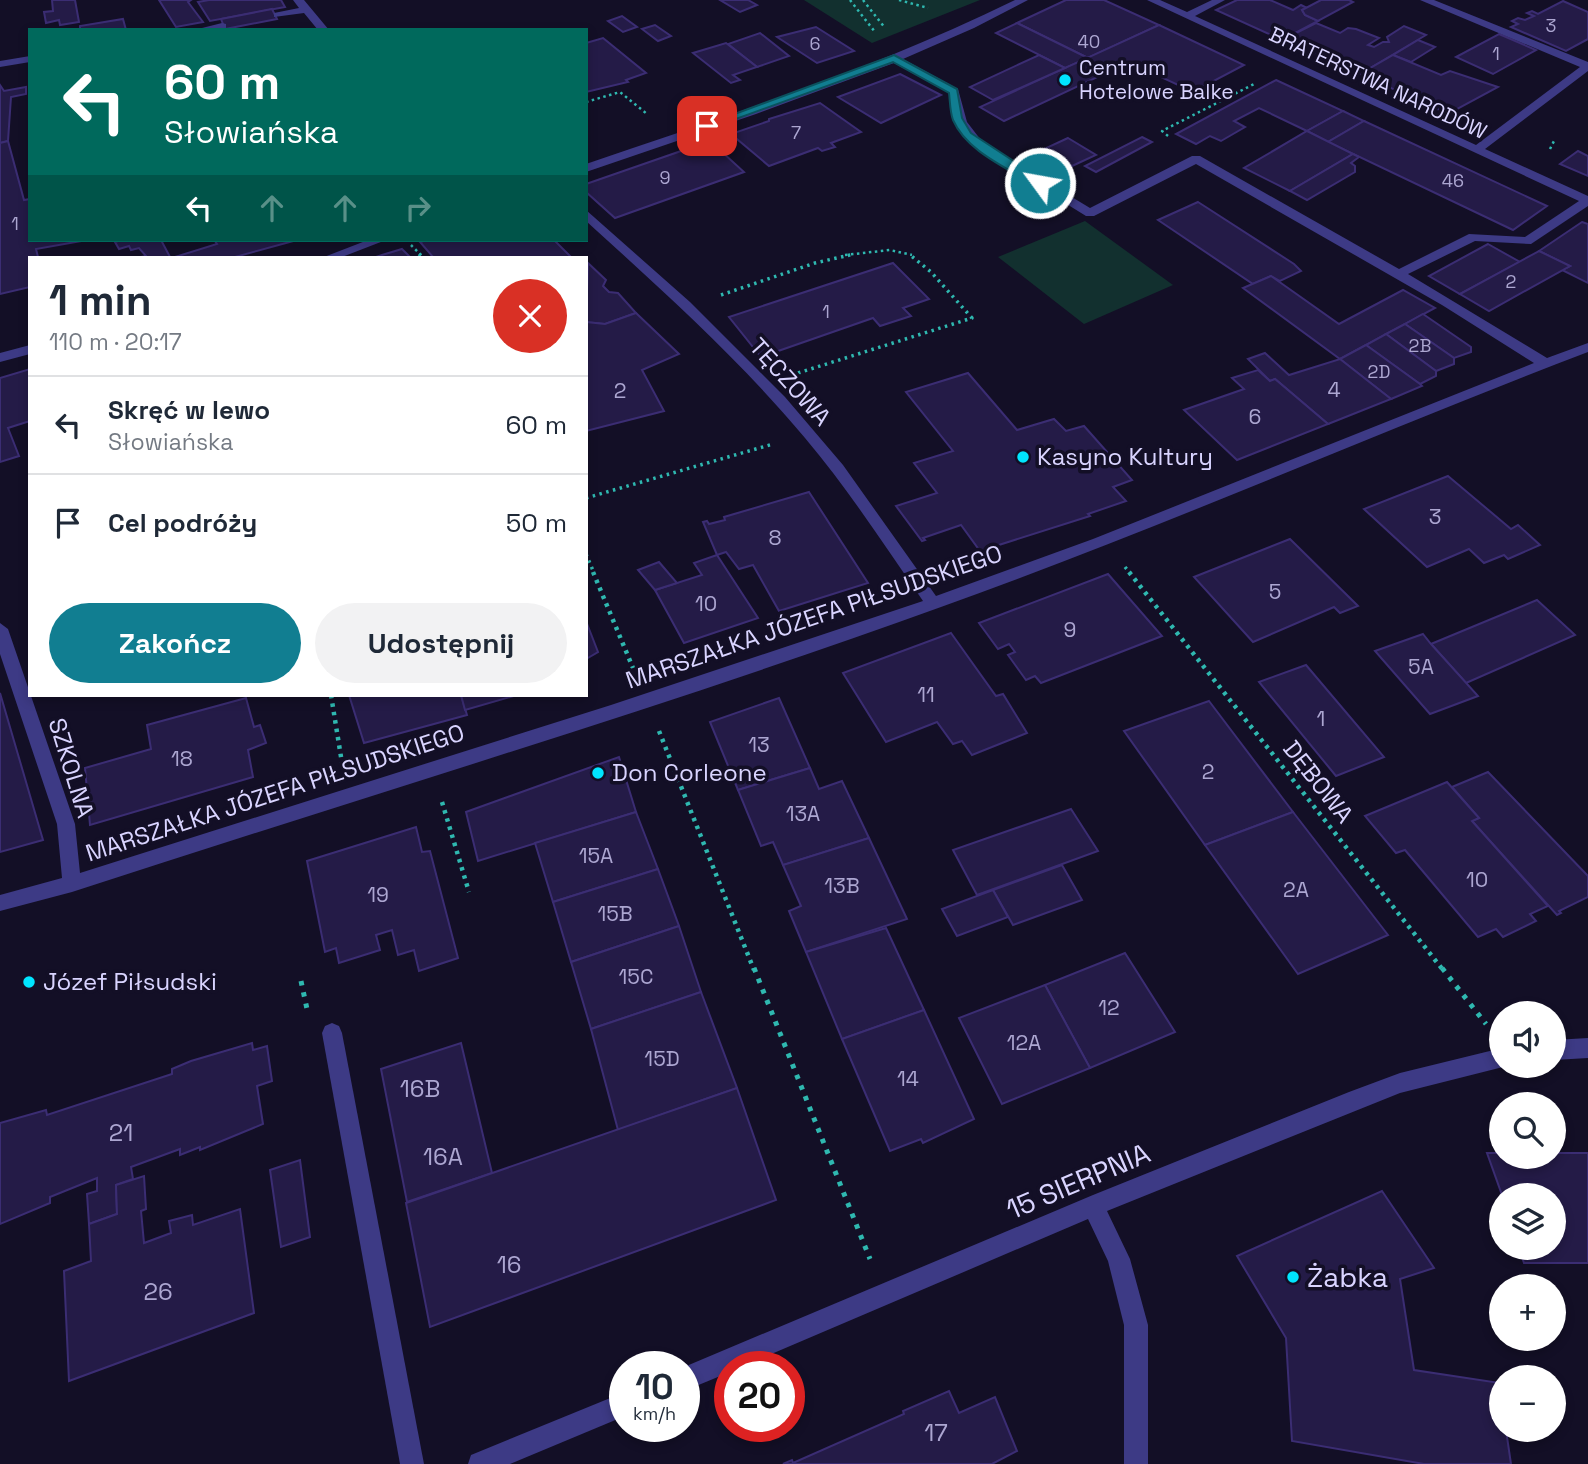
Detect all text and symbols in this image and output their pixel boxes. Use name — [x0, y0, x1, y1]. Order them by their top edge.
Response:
house number: 3 — [1546, 14, 1556, 37]
street label: BRATERSTWA NARODÓW — [1265, 20, 1491, 145]
house number: 40 — [1078, 30, 1100, 53]
house number: 6 — [809, 32, 821, 55]
house number: 1 — [1492, 42, 1500, 65]
text: 60 m — [164, 51, 280, 113]
place label: Centrum Hotelowe Balke — [1079, 54, 1234, 105]
icon: left — [49, 56, 140, 147]
marker: Centrum Hotelowe Balke — [1057, 72, 1073, 88]
pin — [677, 96, 737, 156]
icon: arrive — [688, 107, 726, 145]
text: Słowiańska — [164, 112, 339, 152]
house number: 7 — [791, 121, 801, 144]
position arrow — [1003, 146, 1077, 220]
house number: 9 — [659, 166, 671, 189]
house number: 46 — [1442, 169, 1464, 192]
icon: left — [180, 189, 218, 227]
icon: ahead — [253, 189, 291, 227]
icon: ahead — [326, 189, 364, 227]
icon: right — [399, 189, 437, 227]
house number: 1 — [11, 212, 19, 235]
house number: 2 — [1506, 270, 1516, 293]
text: 1 min — [49, 274, 152, 327]
button: close — [493, 279, 567, 353]
house number: 1 — [822, 300, 830, 323]
text: 110 m · 20:17 — [49, 327, 182, 357]
street label: TĘCZOWA — [743, 331, 838, 432]
house number: 2B — [1409, 334, 1431, 357]
house number: 2D — [1368, 360, 1390, 383]
house number: 4 — [1327, 376, 1341, 403]
house number: 2 — [614, 377, 626, 404]
text: Skręć w lewo — [108, 393, 270, 427]
house number: 6 — [1249, 403, 1261, 430]
icon: left — [49, 406, 87, 444]
text: 60 m — [505, 408, 567, 442]
text: Słowiańska — [108, 427, 233, 457]
place label: Kasyno Kultury — [1037, 441, 1213, 472]
marker: Kasyno Kultury — [1015, 449, 1031, 465]
house number: 3 — [1429, 503, 1441, 530]
icon: arrive — [49, 504, 87, 542]
text: Cel podróży — [108, 506, 257, 540]
text: 50 m — [506, 506, 567, 540]
house number: 8 — [768, 524, 782, 551]
street label: MARSZAŁKA JÓZEFA PIŁSUDSKIEGO — [621, 537, 1006, 696]
house number: 5 — [1269, 578, 1281, 605]
house number: 10 — [695, 590, 717, 617]
button: Zakończ — [49, 603, 301, 683]
button: Udostępnij — [315, 603, 567, 683]
house number: 9 — [1064, 616, 1076, 643]
house number: 5A — [1408, 653, 1434, 680]
house number: 11 — [917, 681, 935, 708]
house number: 1 — [1317, 705, 1325, 732]
street label: SZKOLNA — [42, 714, 101, 821]
street label: MARSZAŁKA JÓZEFA PIŁSUDSKIEGO — [82, 717, 468, 869]
house number: 13 — [748, 731, 770, 758]
street label: DĘBOWA — [1276, 734, 1360, 829]
house number: 18 — [171, 745, 193, 772]
place label: Don Corleone — [612, 757, 767, 788]
house number: 2 — [1202, 758, 1214, 785]
marker: Don Corleone — [590, 765, 606, 781]
house number: 13A — [786, 800, 820, 827]
house number: 15A — [579, 842, 613, 869]
house number: 10 — [1466, 866, 1488, 893]
house number: 13B — [824, 872, 860, 899]
house number: 2A — [1283, 876, 1309, 903]
house number: 19 — [367, 881, 389, 908]
house number: 15B — [597, 900, 633, 927]
house number: 15C — [619, 963, 653, 990]
place label: Józef Piłsudski — [43, 966, 217, 997]
marker: Józef Piłsudski — [21, 974, 37, 990]
house number: 12 — [1098, 994, 1120, 1021]
map controls — [1489, 1001, 1566, 1442]
button: sound — [1489, 1001, 1566, 1078]
house number: 12A — [1007, 1029, 1041, 1056]
house number: 15D — [644, 1045, 680, 1072]
house number: 14 — [897, 1065, 919, 1092]
house number: 16B — [400, 1073, 440, 1104]
button: search — [1489, 1092, 1566, 1169]
house number: 21 — [109, 1117, 133, 1148]
street label: 15 SIERPNIA — [1001, 1135, 1155, 1227]
house number: 16A — [423, 1141, 463, 1172]
button: layers — [1489, 1183, 1566, 1260]
house number: 16 — [497, 1249, 521, 1280]
place label: Żabka — [1307, 1259, 1388, 1295]
marker: Żabka — [1285, 1269, 1301, 1285]
button: + — [1489, 1274, 1566, 1351]
house number: 26 — [143, 1276, 173, 1307]
speed limit sign: 20 — [714, 1351, 805, 1442]
text: 10 — [635, 1365, 674, 1409]
button: − — [1489, 1365, 1566, 1442]
text: km/h — [633, 1402, 676, 1425]
house number: 17 — [924, 1417, 948, 1448]

